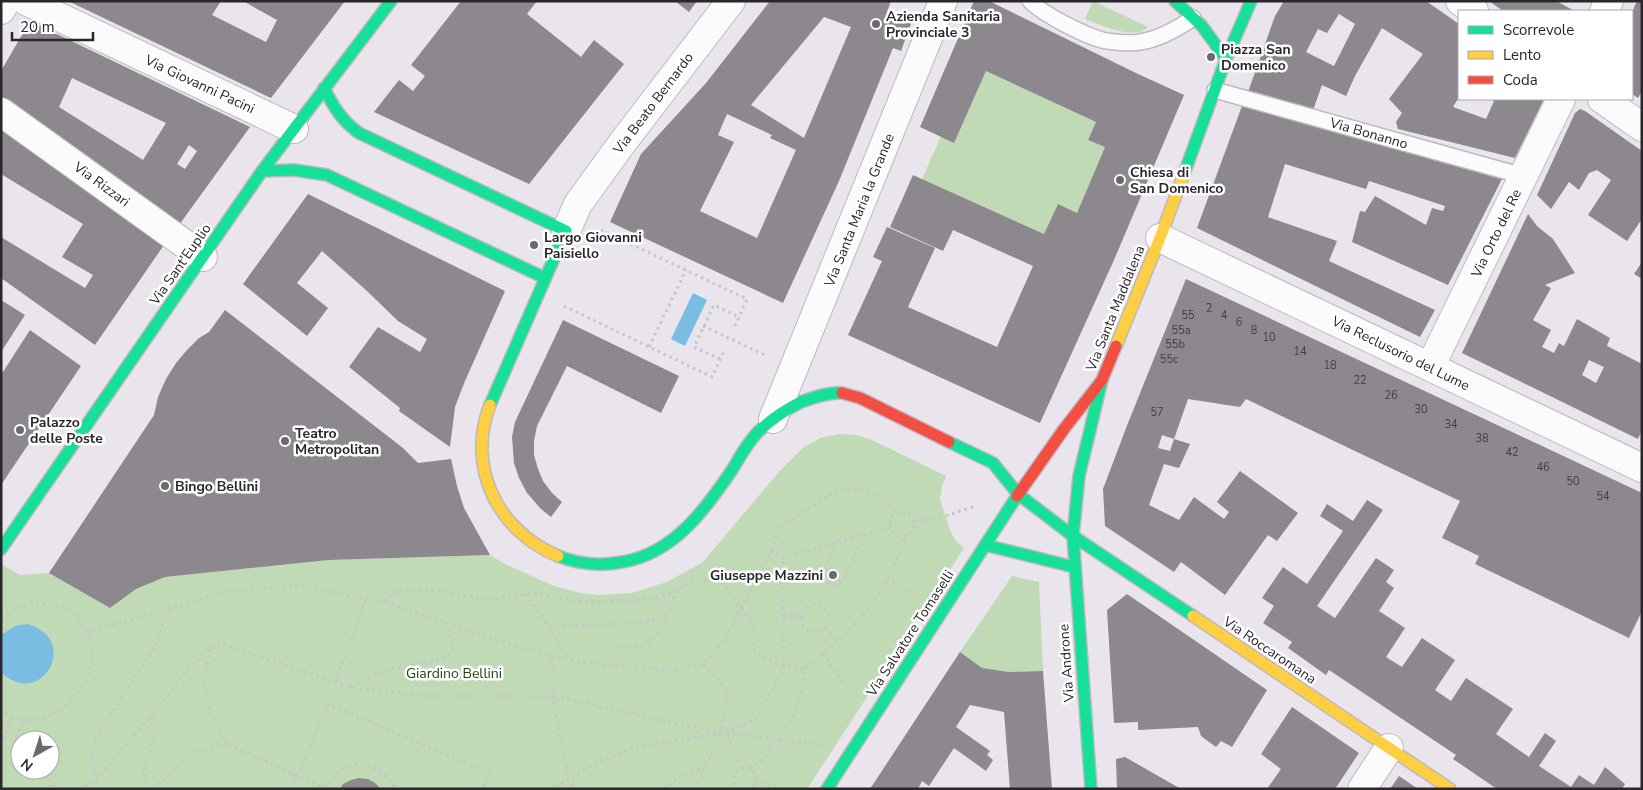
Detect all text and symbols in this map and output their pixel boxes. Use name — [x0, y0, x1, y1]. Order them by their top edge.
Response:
place label: Azienda Sanitaria Provinciale 3 — [886, 7, 1000, 42]
scale bar — [12, 10, 94, 42]
legend — [1458, 10, 1633, 100]
text: 20 m — [20, 17, 55, 37]
marker: Azienda Sanitaria Provinciale 3 — [870, 18, 882, 30]
text: Scorrevole — [1503, 20, 1574, 40]
place label: Piazza San Domenico — [1221, 40, 1291, 75]
text: Lento — [1503, 45, 1541, 65]
street label: Via Beato Bernardo — [608, 48, 698, 159]
street label: Via Giovanni Pacini — [141, 50, 258, 118]
marker: Piazza San Domenico — [1205, 51, 1217, 63]
text: Coda — [1503, 70, 1538, 90]
street label: Via Bonanno — [1327, 113, 1410, 154]
street label: Via Santa Maria la Grande — [820, 131, 899, 291]
street label: Via Rizzari — [69, 157, 134, 211]
place label: Chiesa di San Domenico — [1130, 163, 1223, 198]
marker: Chiesa di San Domenico — [1114, 174, 1126, 186]
street label: Via Orto del Re — [1466, 186, 1526, 282]
street label: Via Sant'Euplio — [145, 220, 216, 310]
place label: Largo Giovanni Paisiello — [544, 228, 642, 263]
marker: Largo Giovanni Paisiello — [528, 239, 540, 251]
street label: Via Santa Maddalena — [1081, 243, 1149, 375]
house number: 2 — [1206, 301, 1212, 316]
house number: 55 — [1181, 308, 1195, 323]
house number: 4 — [1221, 308, 1228, 323]
street label: Via Reclusorio del Lume — [1328, 311, 1473, 395]
house number: 6 — [1236, 315, 1243, 330]
house number: 55a — [1171, 323, 1191, 338]
house number: 8 — [1251, 323, 1258, 338]
house number: 10 — [1262, 330, 1276, 345]
house number: 55b — [1165, 337, 1185, 352]
house number: 14 — [1293, 344, 1307, 359]
house number: 55c — [1160, 352, 1178, 367]
house number: 18 — [1323, 358, 1337, 373]
house number: 22 — [1353, 373, 1367, 388]
house number: 26 — [1384, 388, 1398, 403]
house number: 30 — [1414, 402, 1428, 417]
house number: 57 — [1150, 405, 1164, 420]
place label: Palazzo delle Poste — [30, 413, 103, 448]
house number: 34 — [1444, 417, 1458, 432]
marker: Palazzo delle Poste — [14, 424, 26, 436]
place label: Teatro Metropolitan — [295, 424, 379, 459]
house number: 38 — [1475, 431, 1489, 446]
marker: Teatro Metropolitan — [279, 435, 291, 447]
house number: 42 — [1505, 445, 1519, 460]
house number: 46 — [1536, 460, 1550, 475]
house number: 50 — [1566, 474, 1580, 489]
place label: Bingo Bellini — [175, 477, 258, 496]
marker: Bingo Bellini — [159, 480, 171, 492]
house number: 54 — [1596, 489, 1610, 504]
place label: Giuseppe Mazzini — [710, 566, 823, 585]
street label: Via Salvatore Tomaselli — [862, 566, 958, 701]
marker: Giuseppe Mazzini — [827, 569, 839, 581]
street label: Via Roccaromana — [1219, 612, 1320, 689]
street label: Via Androne — [1054, 623, 1079, 704]
park label: Giardino Bellini — [406, 664, 502, 683]
north arrow — [10, 730, 60, 780]
text: N — [17, 754, 37, 775]

